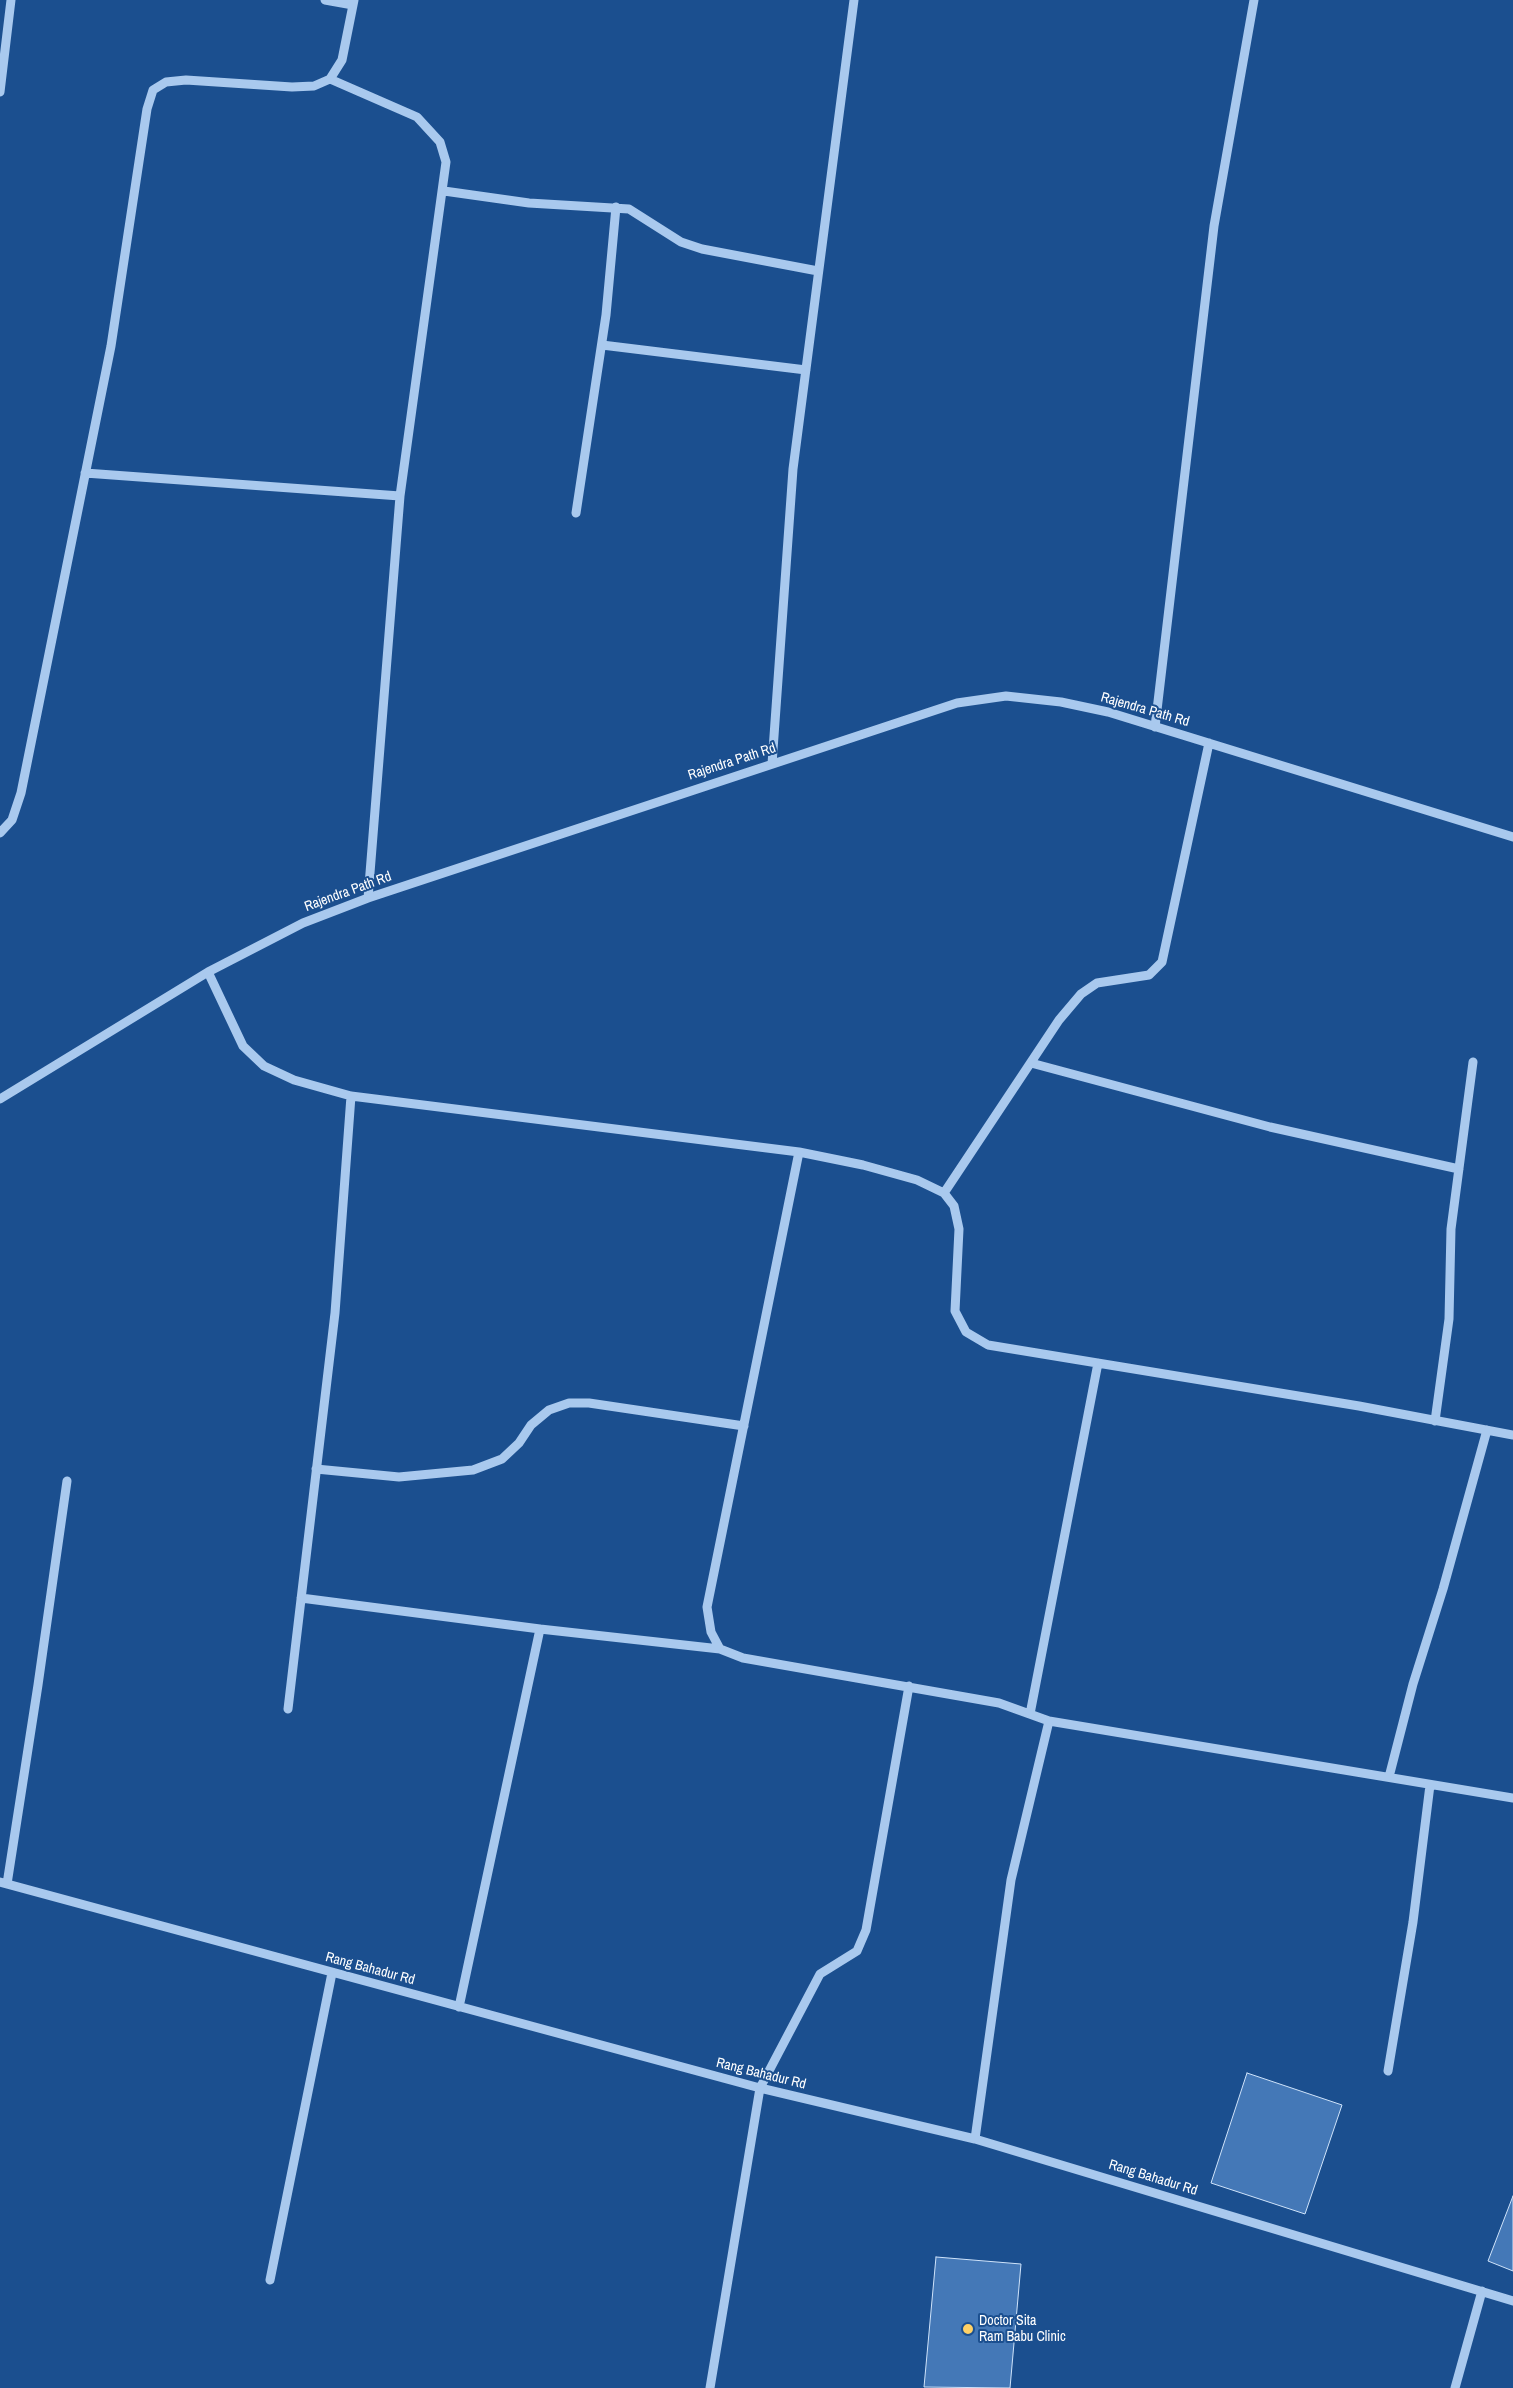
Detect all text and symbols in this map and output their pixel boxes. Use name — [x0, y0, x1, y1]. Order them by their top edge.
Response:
street label: Rajendra Path Rd — [1099, 689, 1191, 731]
street label: Rajendra Path Rd — [686, 740, 778, 784]
street label: Rajendra Path Rd — [302, 869, 394, 915]
street label: Rang Bahadur Rd — [323, 1949, 417, 1989]
street label: Rang Bahadur Rd — [714, 2055, 808, 2093]
street label: Rang Bahadur Rd — [1107, 2157, 1199, 2199]
place label: Doctor Sita Ram Babu Clinic — [979, 2313, 1066, 2346]
marker: Doctor Sita Ram Babu Clinic — [961, 2322, 975, 2336]

